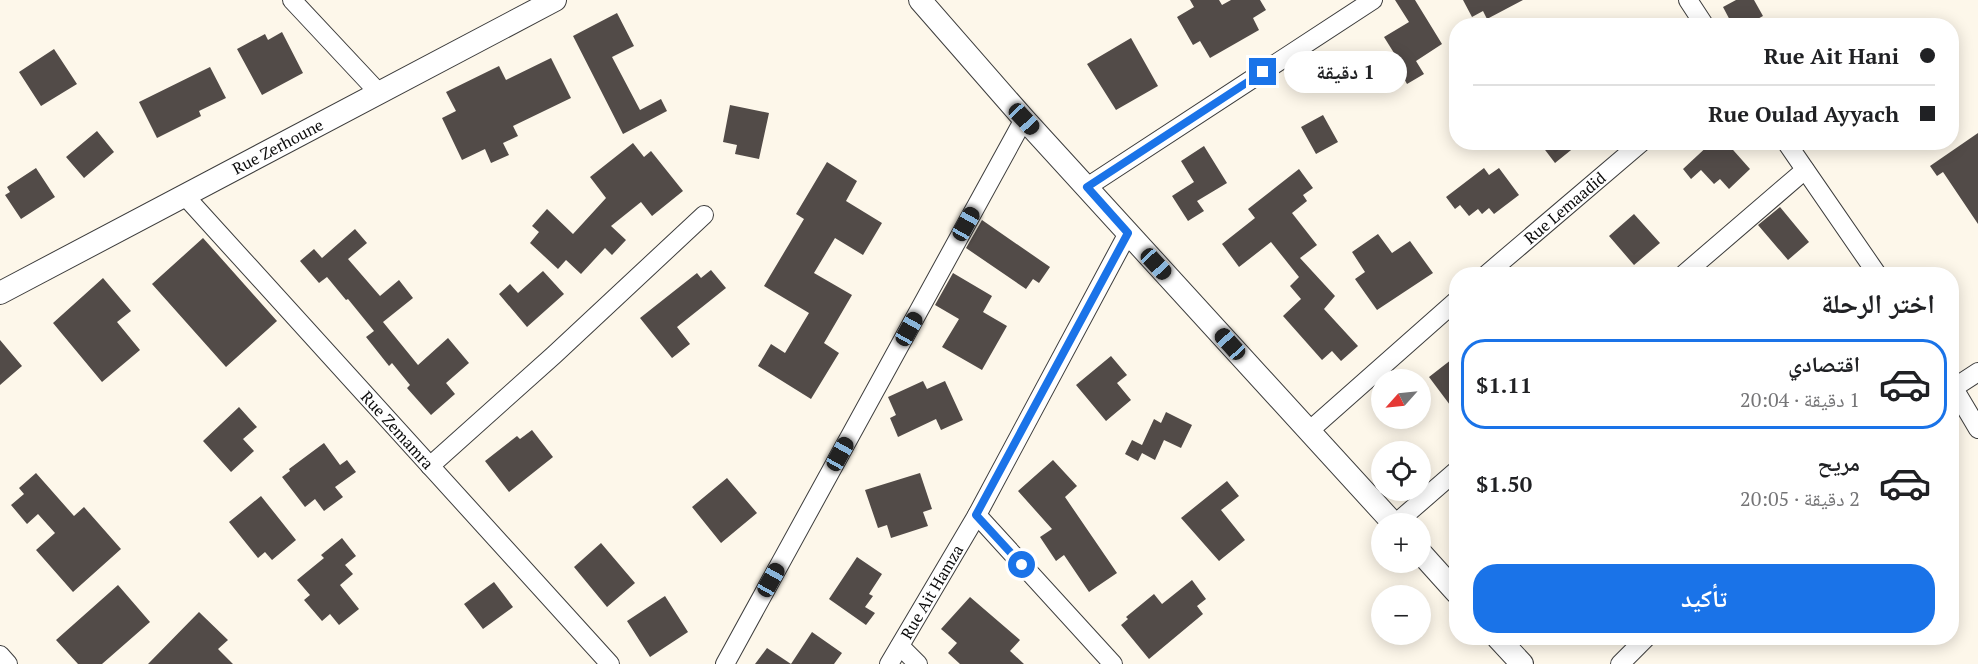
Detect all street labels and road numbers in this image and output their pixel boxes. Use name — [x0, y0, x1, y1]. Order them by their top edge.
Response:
street label: Rue Zerhoune — [228, 113, 327, 179]
street label: Rue Lemaadid — [1519, 167, 1610, 249]
street label: Rue Zemamra — [356, 386, 439, 474]
street label: Rue Ait Hamza — [895, 540, 968, 643]

